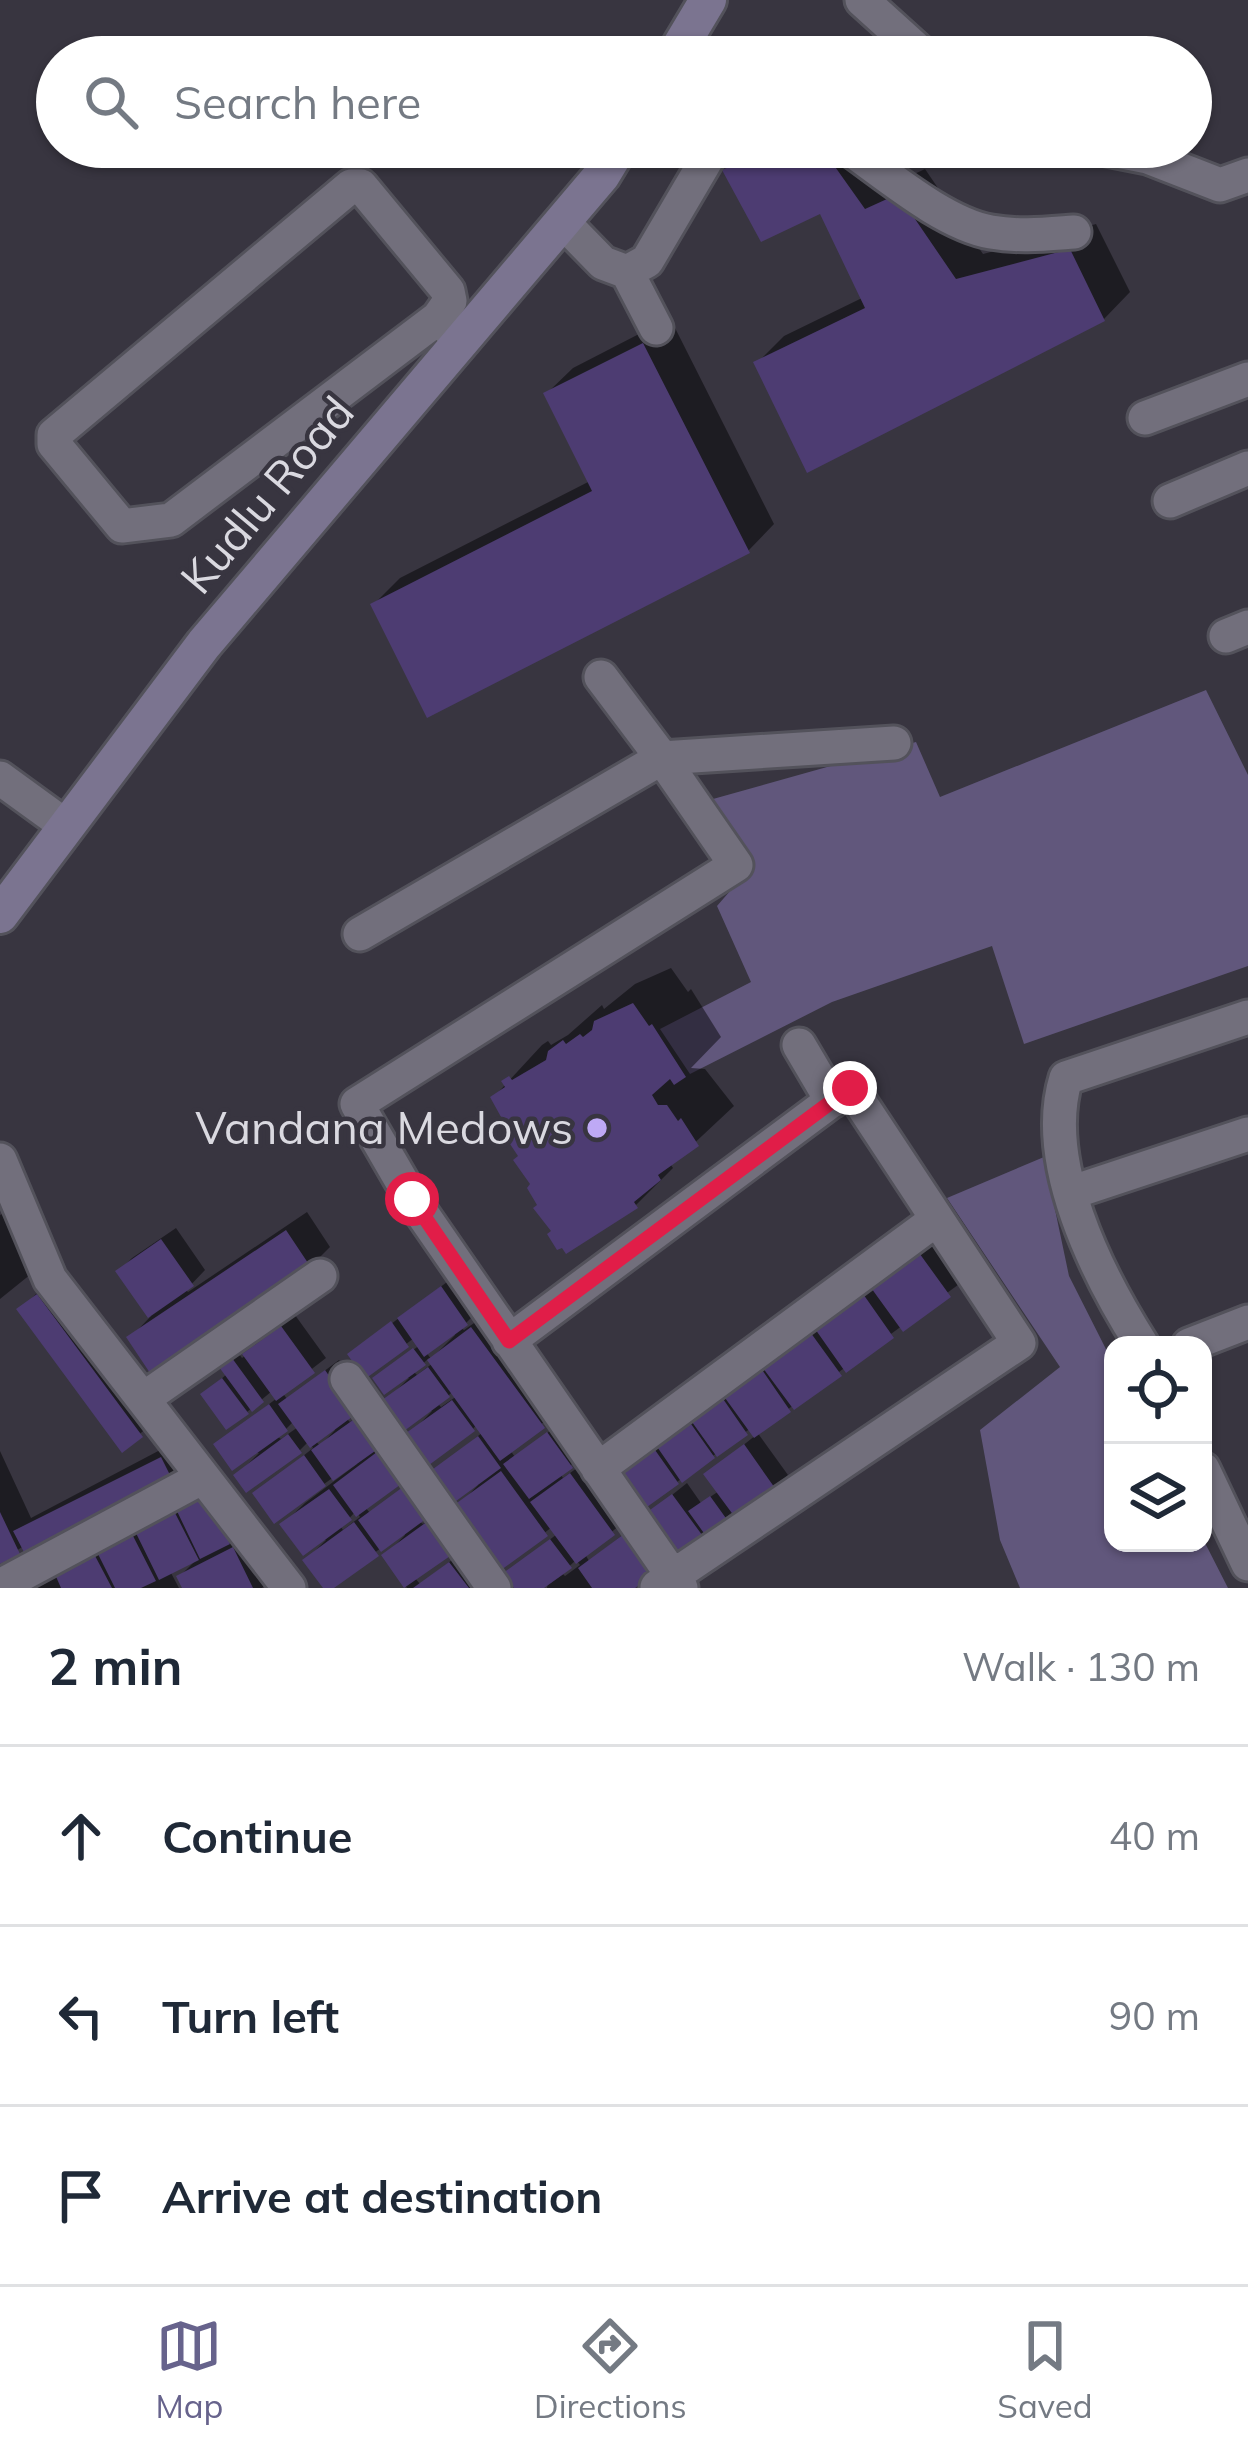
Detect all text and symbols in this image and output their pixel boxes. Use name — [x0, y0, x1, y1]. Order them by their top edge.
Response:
search box — [36, 36, 1212, 168]
icon: search — [78, 69, 144, 135]
text: Search here — [174, 74, 421, 130]
street label: Kudlu Road — [168, 385, 365, 604]
route end — [823, 1061, 877, 1115]
place label: Vandana Medows — [195, 1099, 573, 1155]
marker: Vandana Medows — [584, 1115, 610, 1141]
route start — [385, 1172, 439, 1226]
map controls — [1104, 1336, 1212, 1552]
button: locate — [1104, 1336, 1212, 1444]
button: layers — [1104, 1444, 1212, 1552]
text: 2 min — [48, 1634, 183, 1698]
text: Walk · 130 m — [962, 1642, 1200, 1691]
icon: ahead — [48, 1803, 114, 1869]
text: Continue — [162, 1808, 352, 1864]
text: 40 m — [1109, 1811, 1200, 1860]
icon: left — [48, 1983, 114, 2049]
text: Turn left — [162, 1988, 339, 2044]
text: 90 m — [1109, 1991, 1200, 2040]
icon: arrive — [48, 2163, 114, 2229]
text: Arrive at destination — [162, 2168, 602, 2224]
tab: Map — [155, 2313, 223, 2426]
tab: Directions — [534, 2313, 687, 2426]
tab: Saved — [997, 2313, 1093, 2426]

